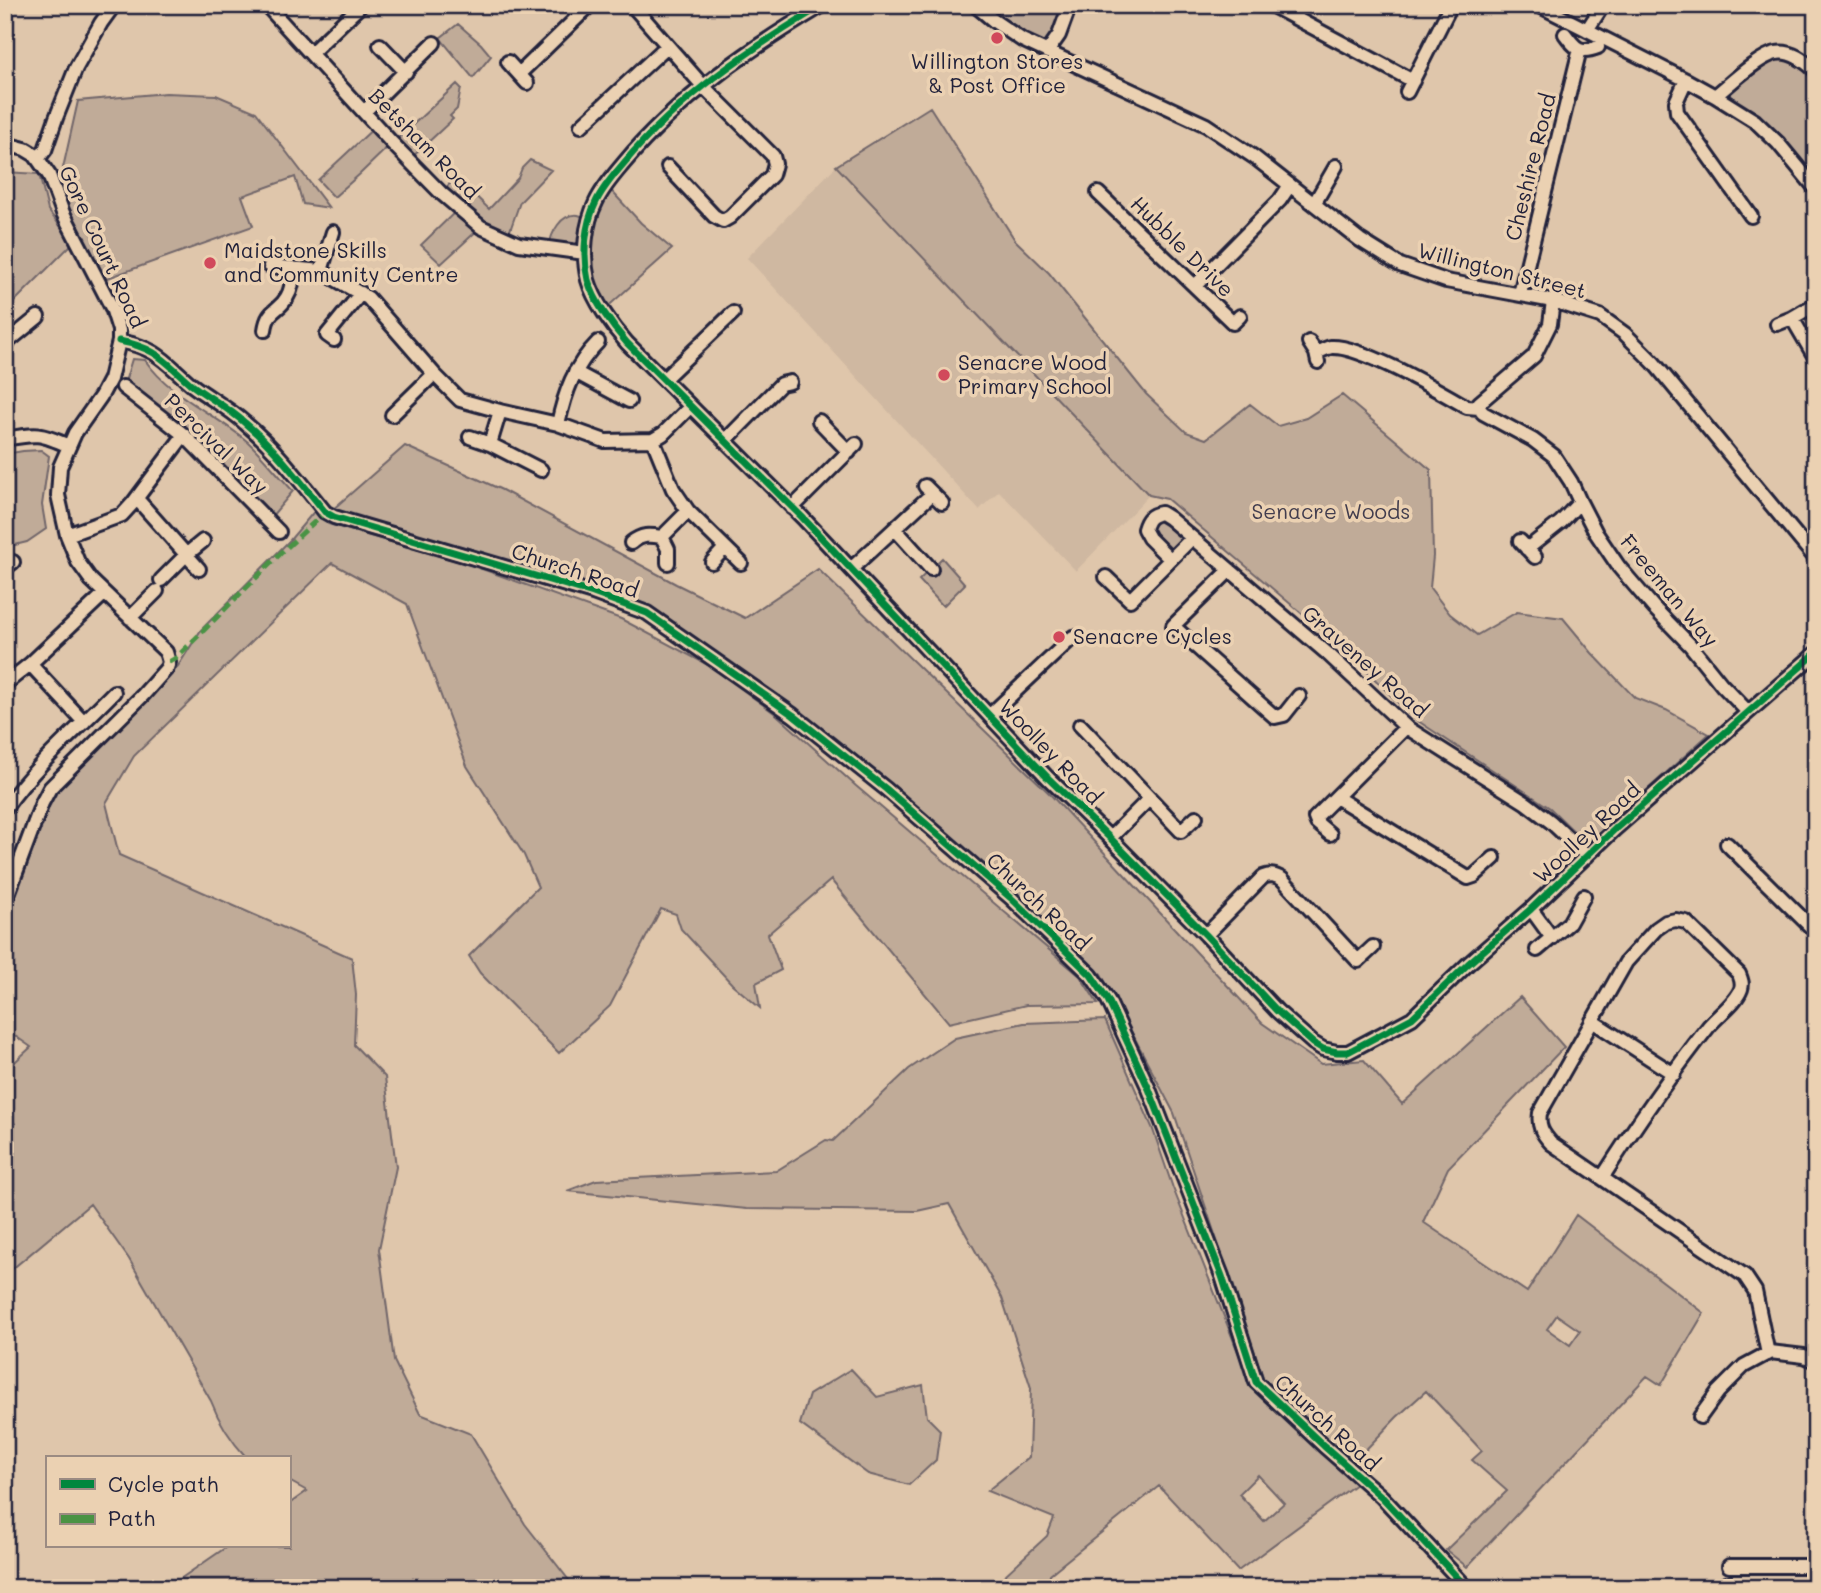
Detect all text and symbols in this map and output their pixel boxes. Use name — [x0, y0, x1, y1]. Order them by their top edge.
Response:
marker: Willington Stores & Post Office — [989, 30, 1005, 46]
place label: Willington Stores & Post Office — [911, 47, 1083, 98]
street label: Betsham Road — [364, 82, 486, 204]
street label: Cheshire Road — [1498, 90, 1561, 243]
street label: Gore Court Road — [54, 161, 153, 332]
street label: Hubble Drive — [1126, 190, 1241, 302]
place label: Maidstone Skills and Community Centre — [224, 236, 459, 287]
street label: Willington Street — [1415, 236, 1589, 304]
marker: Maidstone Skills and Community Centre — [202, 255, 218, 271]
place label: Senacre Wood Primary School — [958, 348, 1112, 399]
marker: Senacre Wood Primary School — [936, 367, 952, 383]
street label: Percival Way — [160, 387, 275, 499]
park label: Senacre Woods — [1251, 497, 1411, 524]
street label: Freeman Way — [1615, 528, 1725, 652]
street label: Church Road — [508, 536, 642, 603]
street label: Graveney Road — [1298, 599, 1434, 723]
place label: Senacre Cycles — [1073, 622, 1232, 649]
marker: Senacre Cycles — [1051, 629, 1067, 645]
street label: Woolley Road — [994, 692, 1108, 810]
street label: Woolley Road — [1527, 775, 1645, 888]
street label: Church Road — [982, 846, 1097, 956]
street label: Church Road — [1270, 1368, 1386, 1476]
legend — [46, 1456, 290, 1548]
text: Cycle path — [108, 1470, 218, 1497]
text: Path — [108, 1504, 155, 1531]

